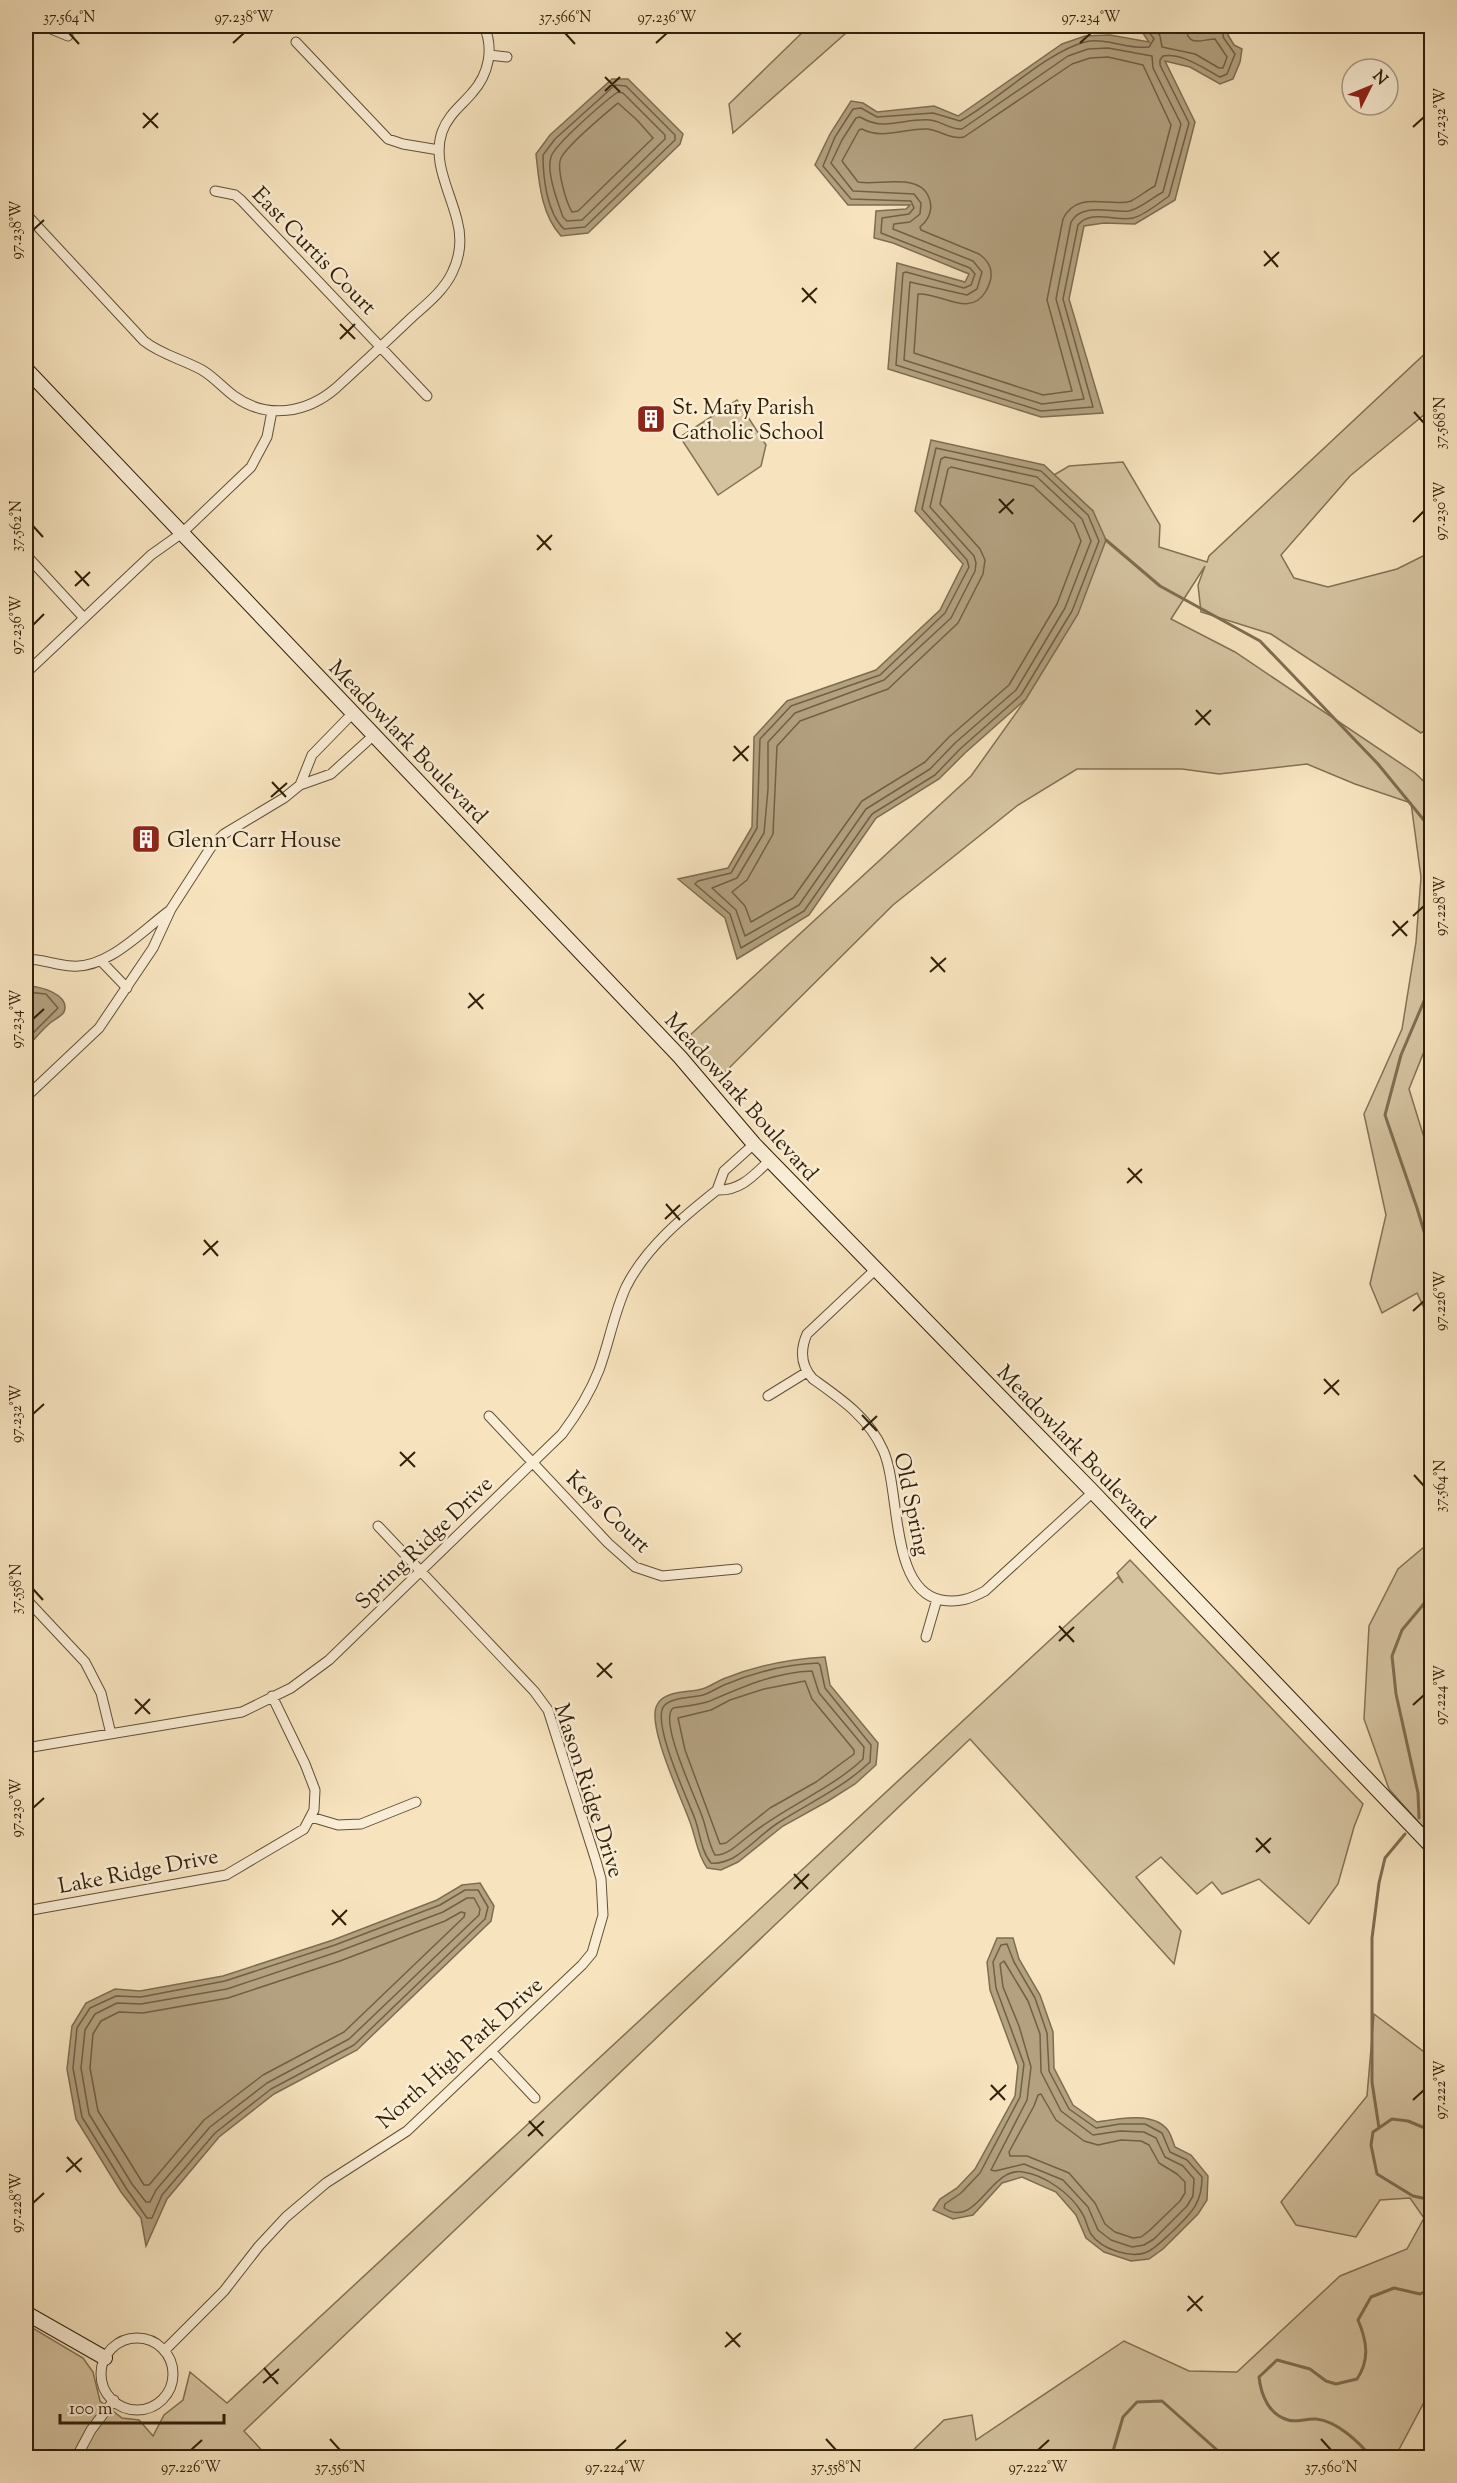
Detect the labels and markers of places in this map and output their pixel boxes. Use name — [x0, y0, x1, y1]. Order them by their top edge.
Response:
place label: St. Mary Parish Catholic School — [672, 393, 824, 450]
building icon: St. Mary Parish Catholic School — [635, 403, 667, 435]
building icon: Glenn Carr House — [130, 823, 162, 855]
place label: Glenn Carr House — [167, 826, 341, 858]

